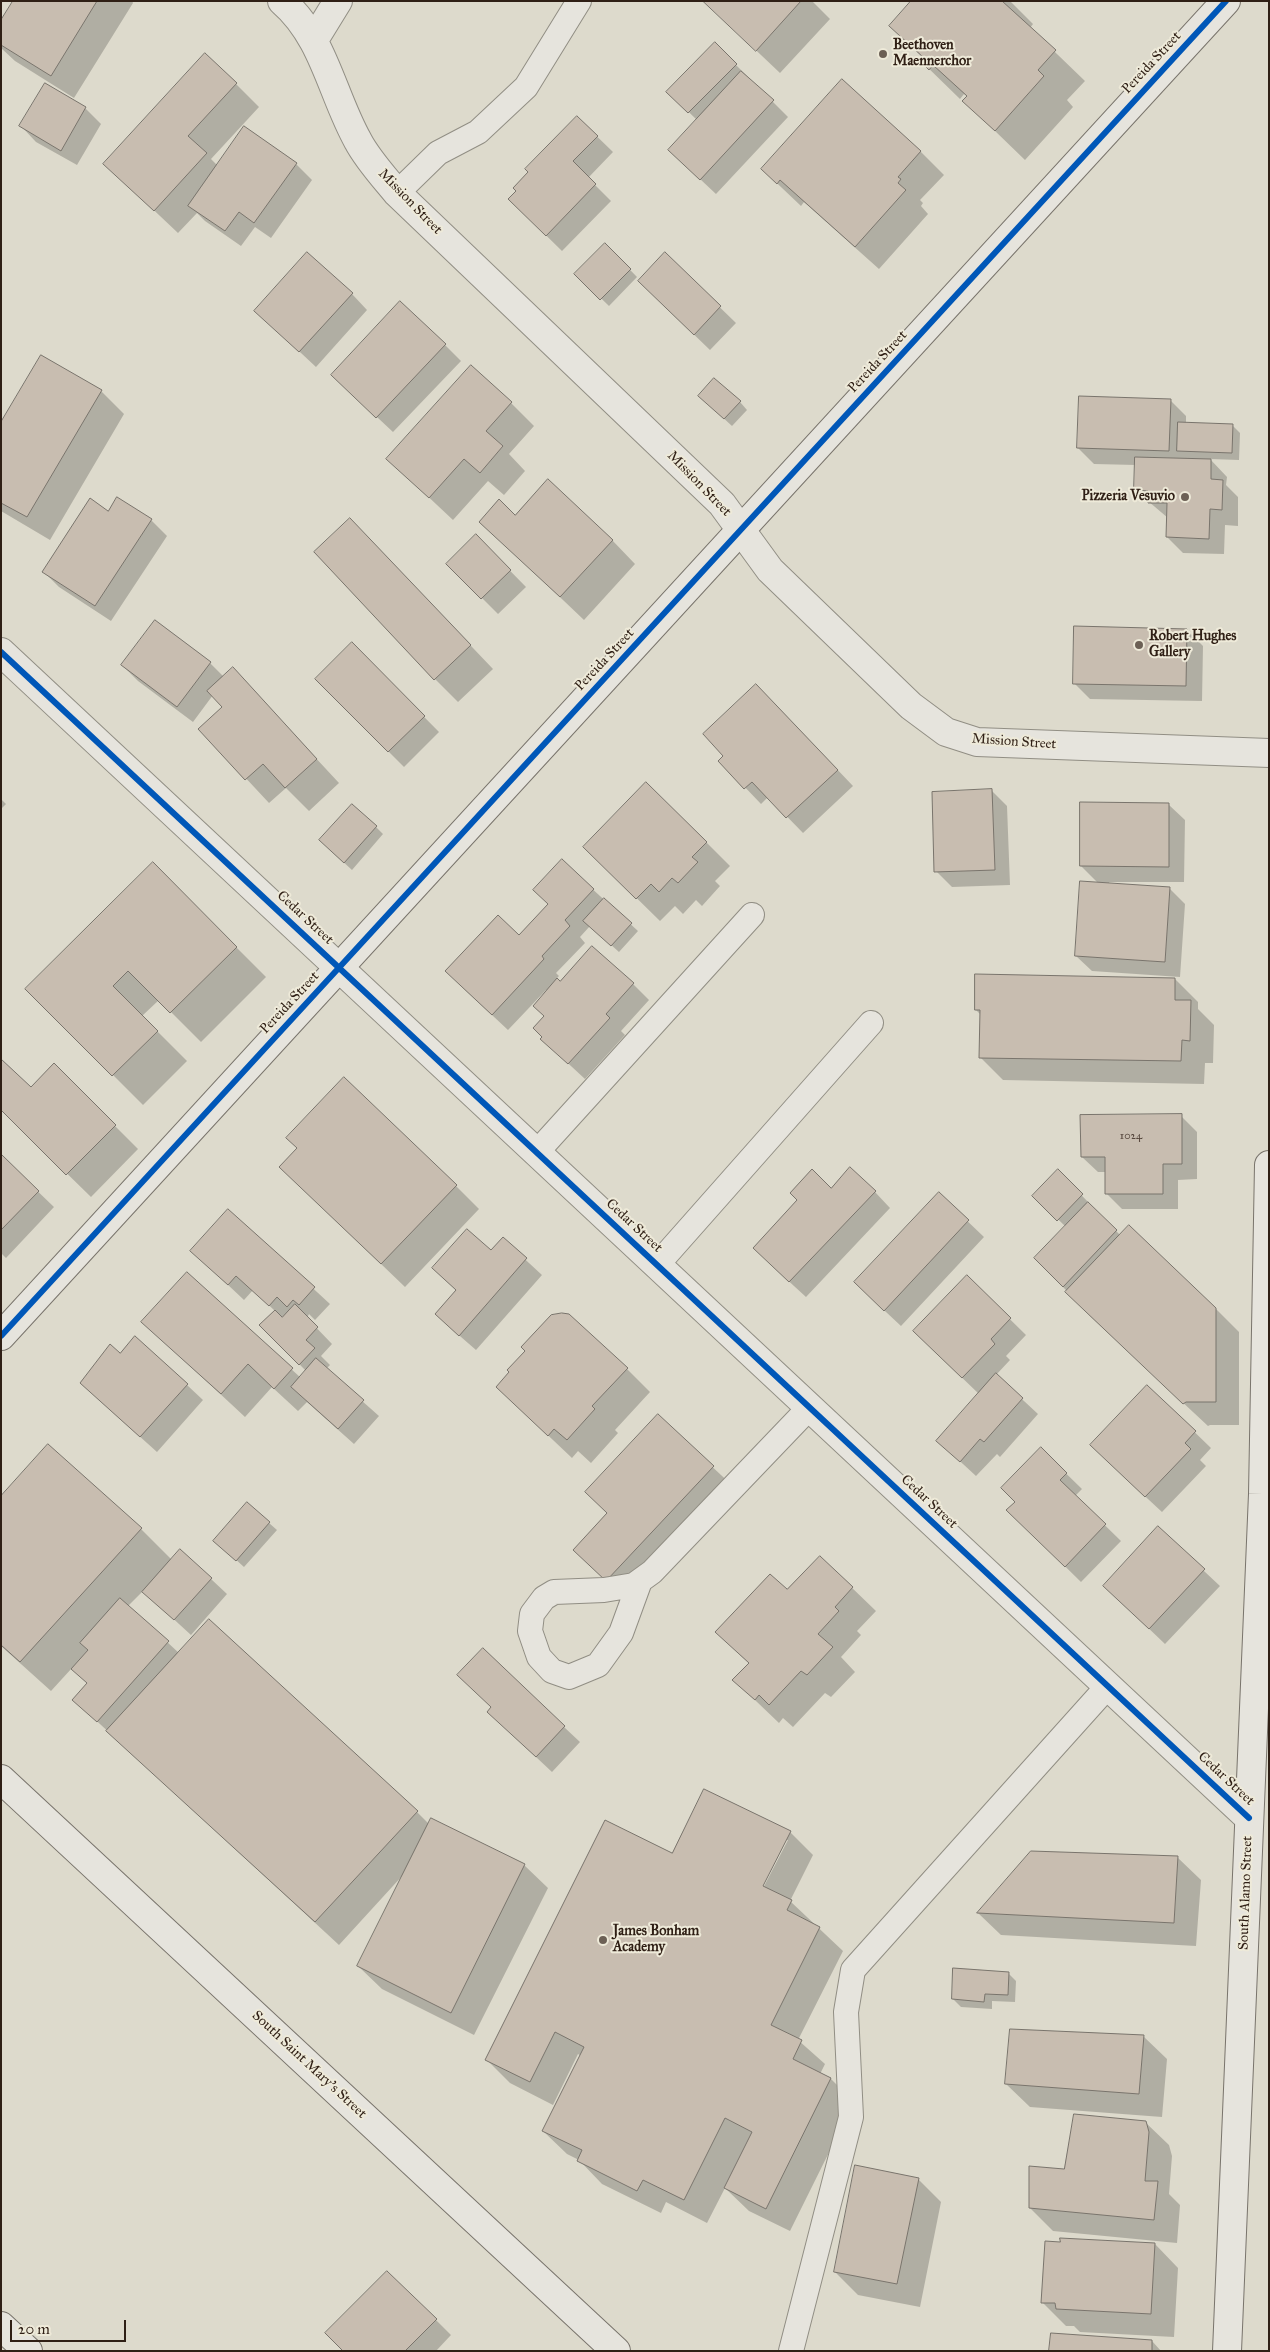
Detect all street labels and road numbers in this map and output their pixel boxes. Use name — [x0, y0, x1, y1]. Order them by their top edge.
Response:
street label: Pereida Street — [1119, 28, 1185, 98]
street label: Mission Street — [375, 166, 445, 238]
street label: Pereida Street — [845, 327, 911, 397]
street label: Mission Street — [664, 448, 734, 520]
street label: Pereida Street — [572, 625, 638, 695]
street label: Mission Street — [971, 731, 1057, 753]
street label: Cedar Street — [273, 888, 337, 948]
street label: Pereida Street — [257, 968, 323, 1038]
street label: Cedar Street — [602, 1196, 666, 1256]
street label: Cedar Street — [897, 1472, 961, 1532]
street label: Cedar Street — [1194, 1749, 1258, 1809]
street label: South Alamo Street — [1236, 1836, 1256, 1950]
street label: South Saint Mary's Street — [248, 2008, 370, 2122]

